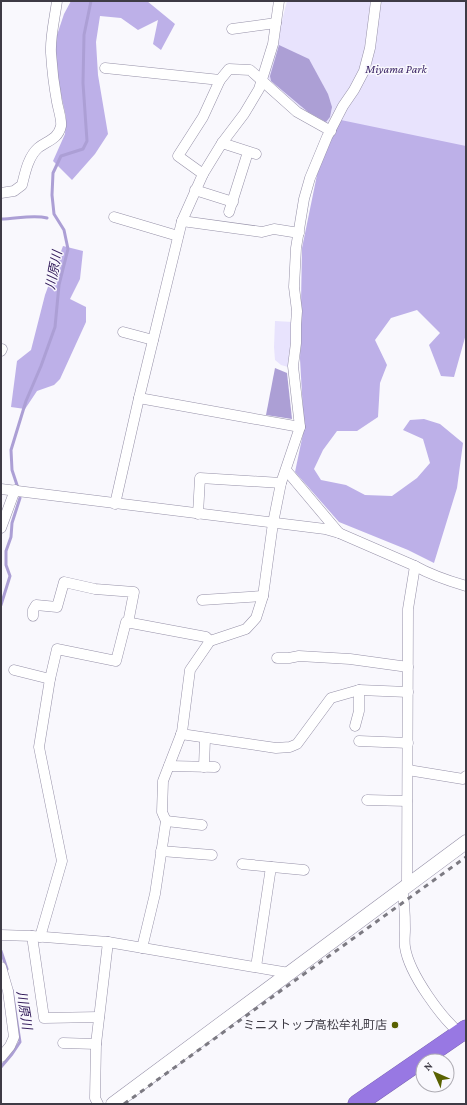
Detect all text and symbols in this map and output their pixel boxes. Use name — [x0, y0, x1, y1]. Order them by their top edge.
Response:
park label: Miyama Park — [364, 62, 427, 76]
water label: 川原川 — [42, 248, 65, 291]
water label: 川原川 — [14, 990, 35, 1032]
place label: ミニストップ高松牟礼町店 — [243, 1018, 387, 1032]
marker: ミニストップ高松牟礼町店 — [390, 1020, 400, 1030]
north arrow — [415, 1053, 455, 1093]
text: N — [421, 1059, 435, 1073]

